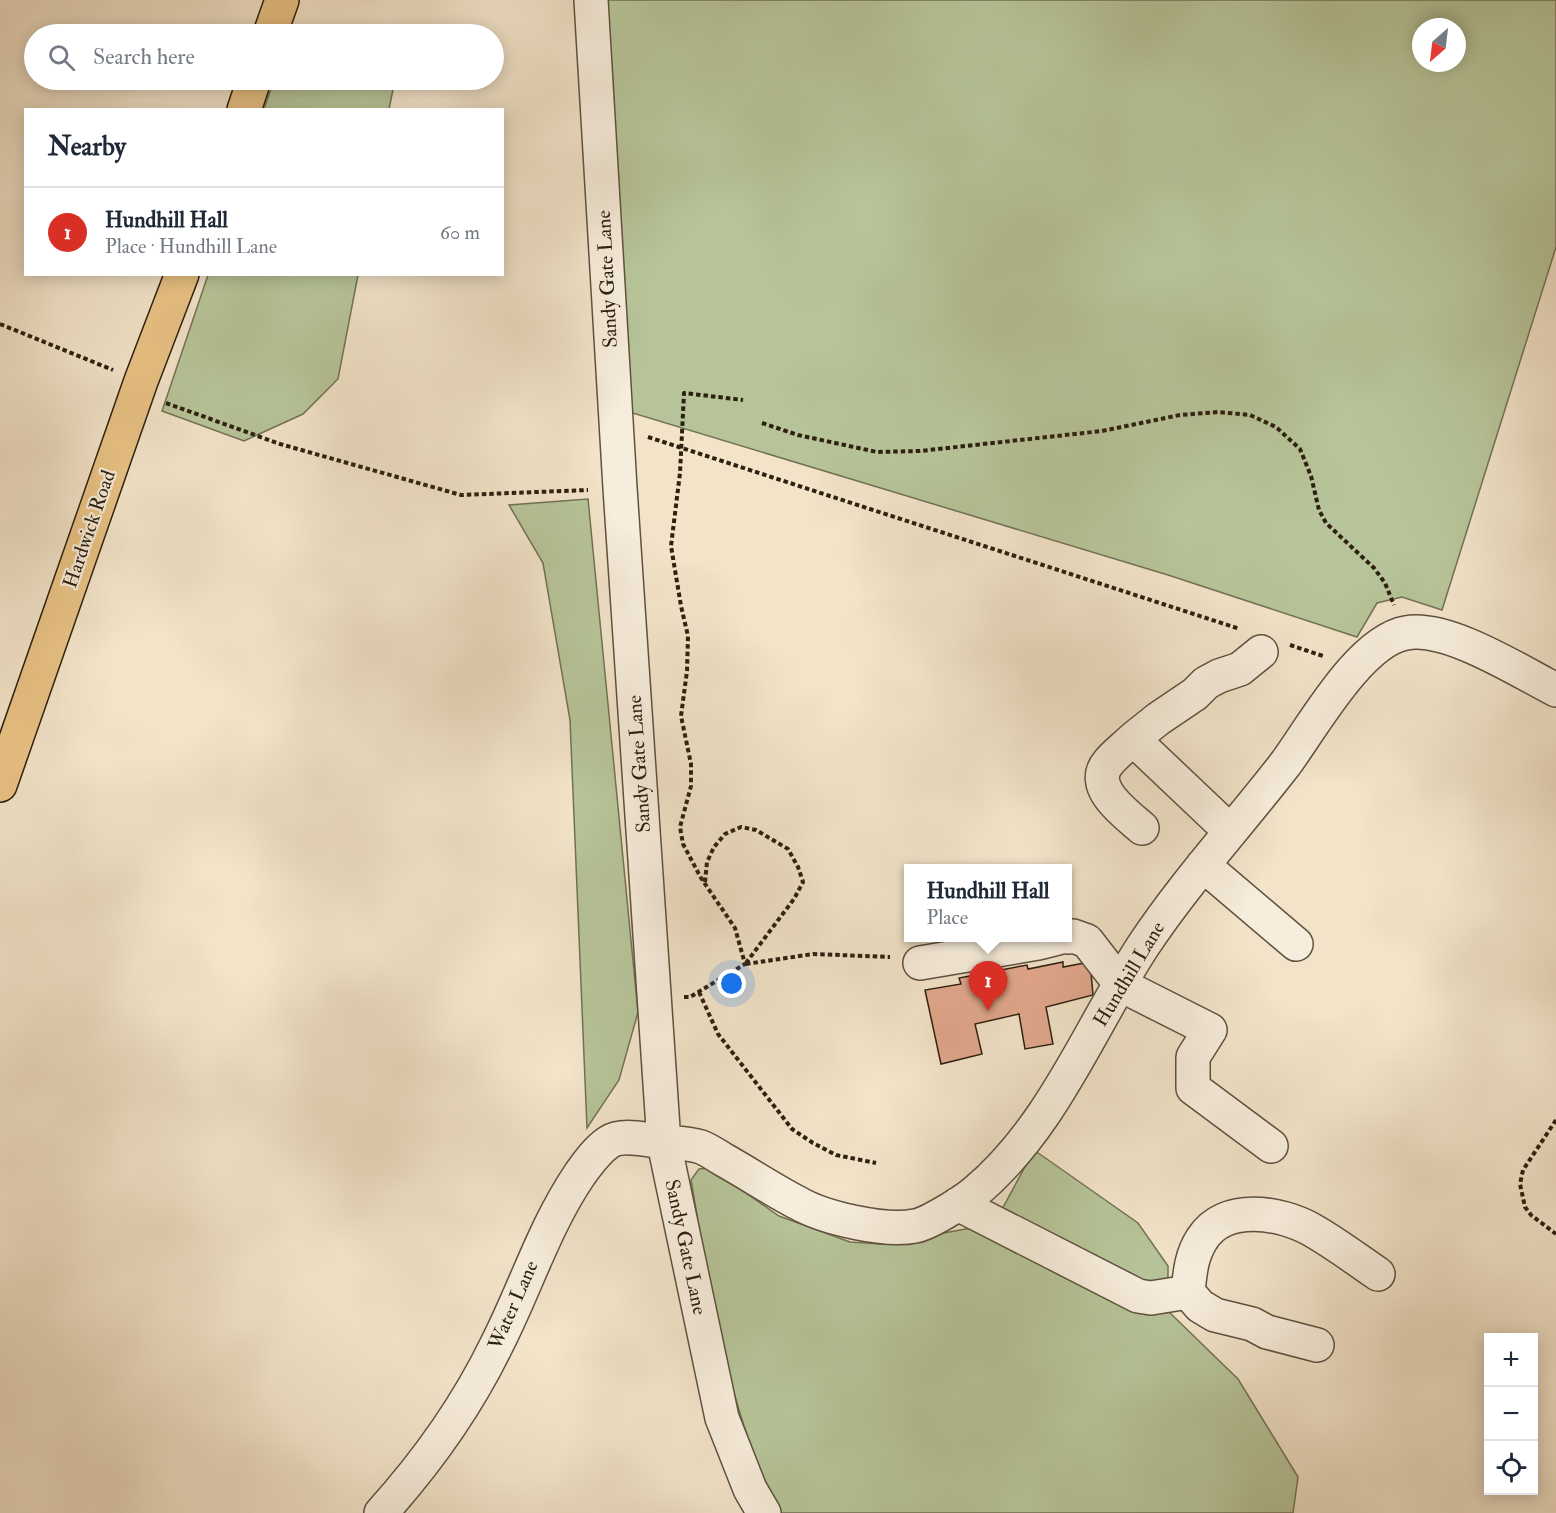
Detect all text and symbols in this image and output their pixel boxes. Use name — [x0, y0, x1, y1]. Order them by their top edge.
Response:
north arrow — [1412, 18, 1466, 72]
search box — [24, 24, 504, 90]
icon: search — [45, 41, 78, 74]
text: Search here — [93, 43, 195, 71]
text: Nearby — [48, 131, 126, 163]
text: Hundhill Hall — [105, 206, 228, 234]
street label: Sandy Gate Lane — [591, 209, 623, 349]
text: 1 — [64, 220, 71, 245]
text: 60 m — [440, 220, 480, 245]
text: Place · Hundhill Lane — [105, 234, 277, 259]
street label: Hardwick Road — [57, 467, 121, 591]
street label: Sandy Gate Lane — [622, 694, 656, 834]
popup — [904, 864, 1072, 942]
text: Hundhill Hall — [927, 877, 1049, 905]
text: Place — [927, 905, 968, 930]
street label: Hundhill Lane — [1088, 917, 1170, 1031]
pin: 1 — [968, 962, 1008, 1011]
your location — [717, 969, 746, 998]
street label: Sandy Gate Lane — [659, 1177, 713, 1317]
street label: Water Lane — [482, 1257, 544, 1354]
map controls — [1484, 1333, 1538, 1495]
button: + — [1484, 1333, 1538, 1387]
button: − — [1484, 1387, 1538, 1441]
button: locate — [1484, 1441, 1538, 1495]

